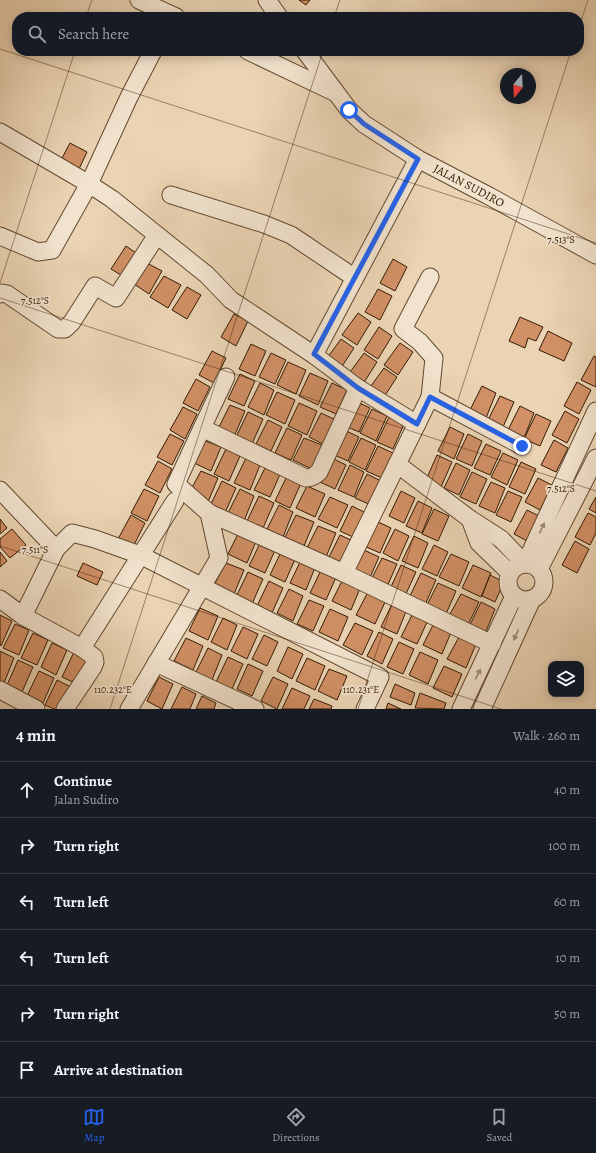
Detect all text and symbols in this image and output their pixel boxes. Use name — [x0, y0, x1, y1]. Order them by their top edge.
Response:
search box — [12, 12, 584, 56]
icon: search — [26, 23, 48, 45]
text: Search here — [58, 24, 129, 44]
north arrow — [500, 68, 536, 104]
route start — [340, 101, 358, 119]
street label: JALAN SUDIRO — [431, 160, 507, 211]
text: 7.513°S — [547, 233, 575, 246]
text: 7.512°S — [21, 294, 49, 307]
route end — [513, 437, 531, 455]
text: 7.512°S — [547, 482, 575, 495]
one-way arrow — [539, 523, 545, 534]
text: 7.511°S — [22, 543, 48, 556]
one-way arrow — [512, 629, 519, 641]
map controls — [548, 661, 584, 697]
button: layers — [548, 661, 584, 697]
one-way arrow — [475, 668, 481, 680]
text: 110.232°E — [94, 683, 132, 696]
text: 110.231°E — [343, 683, 379, 696]
text: 4 min — [16, 724, 56, 747]
text: Walk · 260 m — [513, 727, 580, 744]
text: Continue — [54, 771, 112, 791]
icon: ahead — [16, 779, 38, 801]
text: 40 m — [554, 781, 580, 798]
text: Jalan Sudiro — [54, 791, 119, 808]
icon: right — [16, 835, 38, 857]
text: Turn right — [54, 836, 119, 856]
text: 100 m — [548, 837, 580, 854]
icon: left — [16, 891, 38, 913]
text: Turn left — [54, 892, 109, 912]
text: 60 m — [554, 893, 580, 910]
icon: left — [16, 947, 38, 969]
text: Turn left — [54, 948, 109, 968]
text: 10 m — [555, 949, 580, 966]
icon: right — [16, 1003, 38, 1025]
text: Turn right — [54, 1004, 119, 1024]
text: 50 m — [554, 1005, 580, 1022]
icon: arrive — [16, 1059, 38, 1081]
text: Arrive at destination — [54, 1060, 183, 1080]
tab: Map — [83, 1106, 105, 1145]
tab: Directions — [272, 1106, 320, 1145]
tab: Saved — [486, 1106, 513, 1145]

